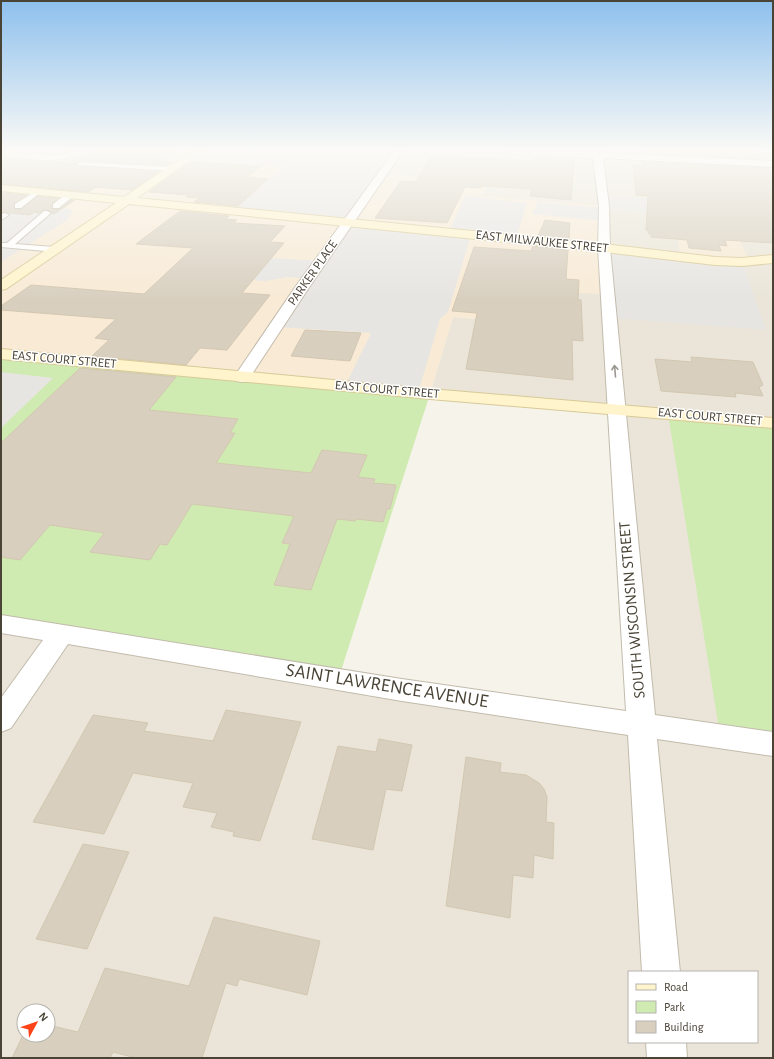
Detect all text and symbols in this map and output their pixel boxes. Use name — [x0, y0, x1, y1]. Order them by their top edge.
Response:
street label: EAST MILWAUKEE STREET — [475, 229, 610, 256]
street label: PARKER PLACE — [286, 238, 340, 308]
street label: EAST COURT STREET — [11, 349, 118, 371]
one-way arrow — [611, 365, 618, 378]
street label: EAST COURT STREET — [334, 379, 441, 401]
street label: EAST COURT STREET — [657, 406, 764, 428]
street label: SOUTH WISCONSIN STREET — [616, 521, 648, 699]
street label: SAINT LAWRENCE AVENUE — [284, 661, 490, 711]
legend — [628, 971, 758, 1043]
text: Road — [664, 981, 688, 993]
text: Park — [664, 1001, 685, 1013]
north arrow — [16, 1003, 56, 1043]
text: N — [37, 1010, 50, 1023]
text: Building — [664, 1021, 704, 1033]

